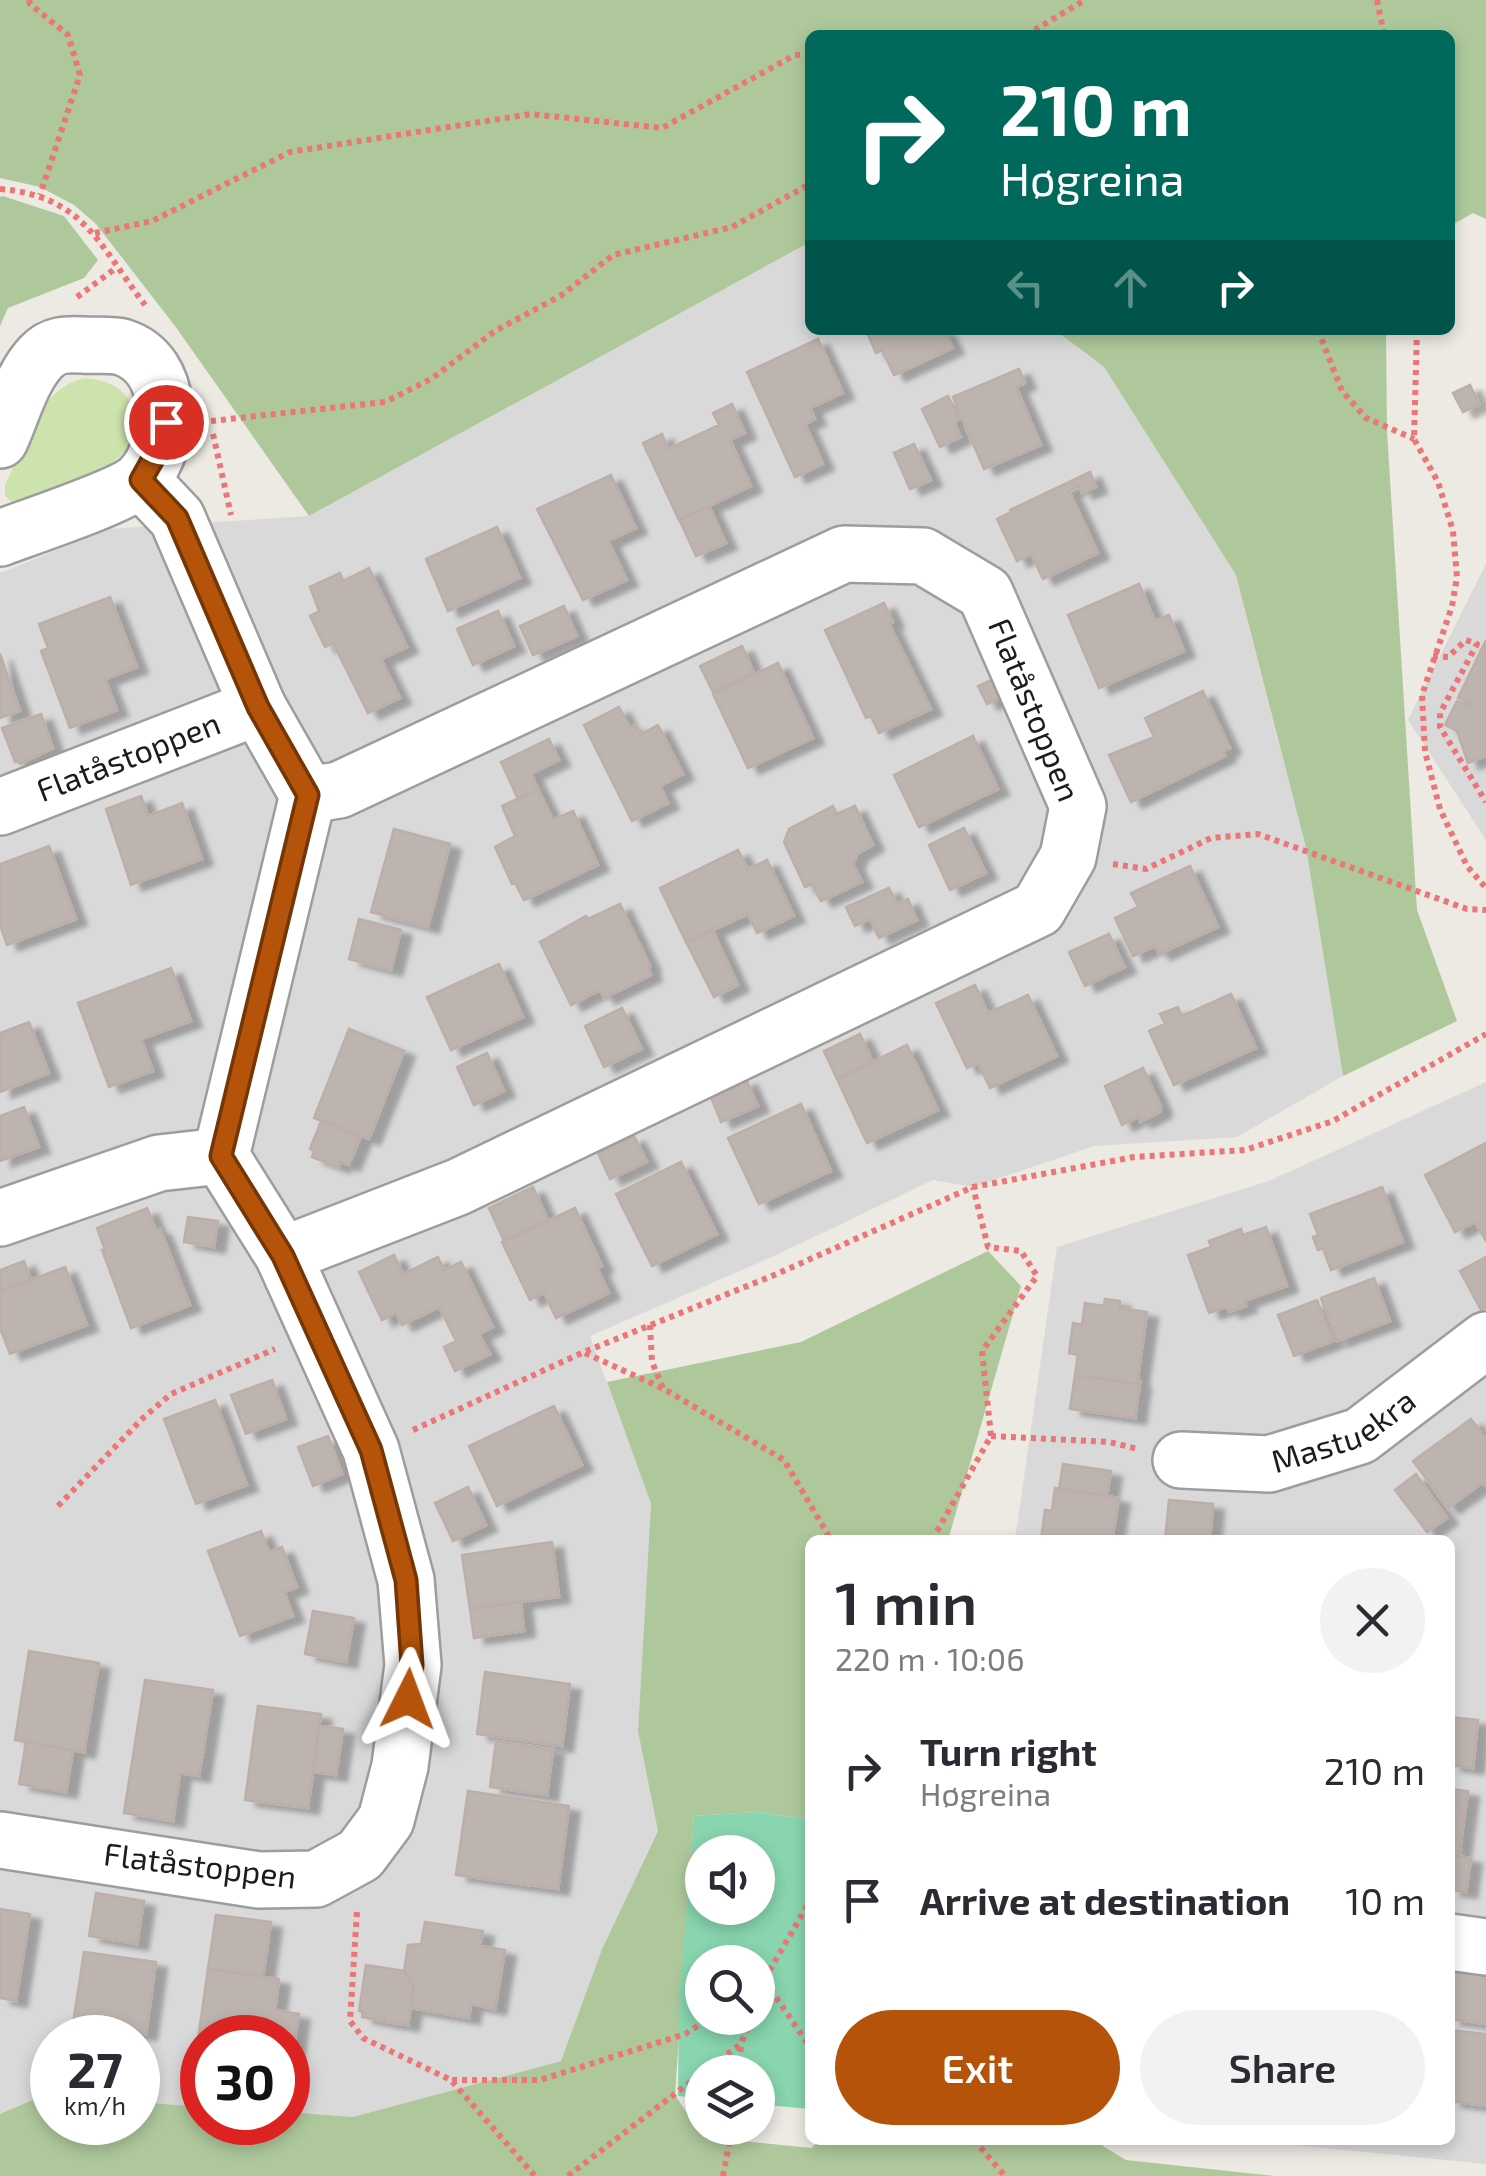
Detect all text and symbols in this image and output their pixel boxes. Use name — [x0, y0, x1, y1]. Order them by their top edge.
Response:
text: 210 m — [1000, 66, 1192, 150]
icon: right — [835, 70, 965, 200]
text: Høgreina — [1000, 151, 1184, 205]
icon: left — [998, 260, 1053, 315]
icon: ahead — [1103, 260, 1158, 315]
icon: right — [1208, 260, 1263, 315]
pin — [124, 380, 209, 465]
icon: arrive — [139, 395, 194, 450]
street label: Flatåstoppen — [982, 612, 1090, 806]
street label: Flatåstoppen — [31, 703, 225, 808]
street label: Mastuekra — [1266, 1380, 1422, 1479]
text: 1 min — [835, 1565, 977, 1637]
button: close — [1320, 1568, 1425, 1673]
text: 220 m · 10:06 — [835, 1639, 1024, 1677]
position arrow — [356, 1647, 460, 1751]
text: Turn right — [920, 1728, 1097, 1774]
icon: right — [835, 1743, 890, 1798]
text: 210 m — [1324, 1747, 1425, 1793]
text: Høgreina — [920, 1774, 1051, 1812]
street label: Flatåstoppen — [102, 1833, 299, 1895]
map controls — [685, 1835, 775, 2145]
button: sound — [685, 1835, 775, 1925]
icon: arrive — [835, 1873, 890, 1928]
text: Arrive at destination — [920, 1877, 1290, 1923]
text: 10 m — [1345, 1877, 1425, 1923]
button: search — [685, 1945, 775, 2035]
button: Exit — [835, 2010, 1120, 2125]
button: Share — [1140, 2010, 1425, 2125]
speed limit sign: 30 — [180, 2015, 310, 2145]
text: 27 — [67, 2038, 123, 2098]
button: layers — [685, 2055, 775, 2145]
text: km/h — [64, 2090, 126, 2120]

